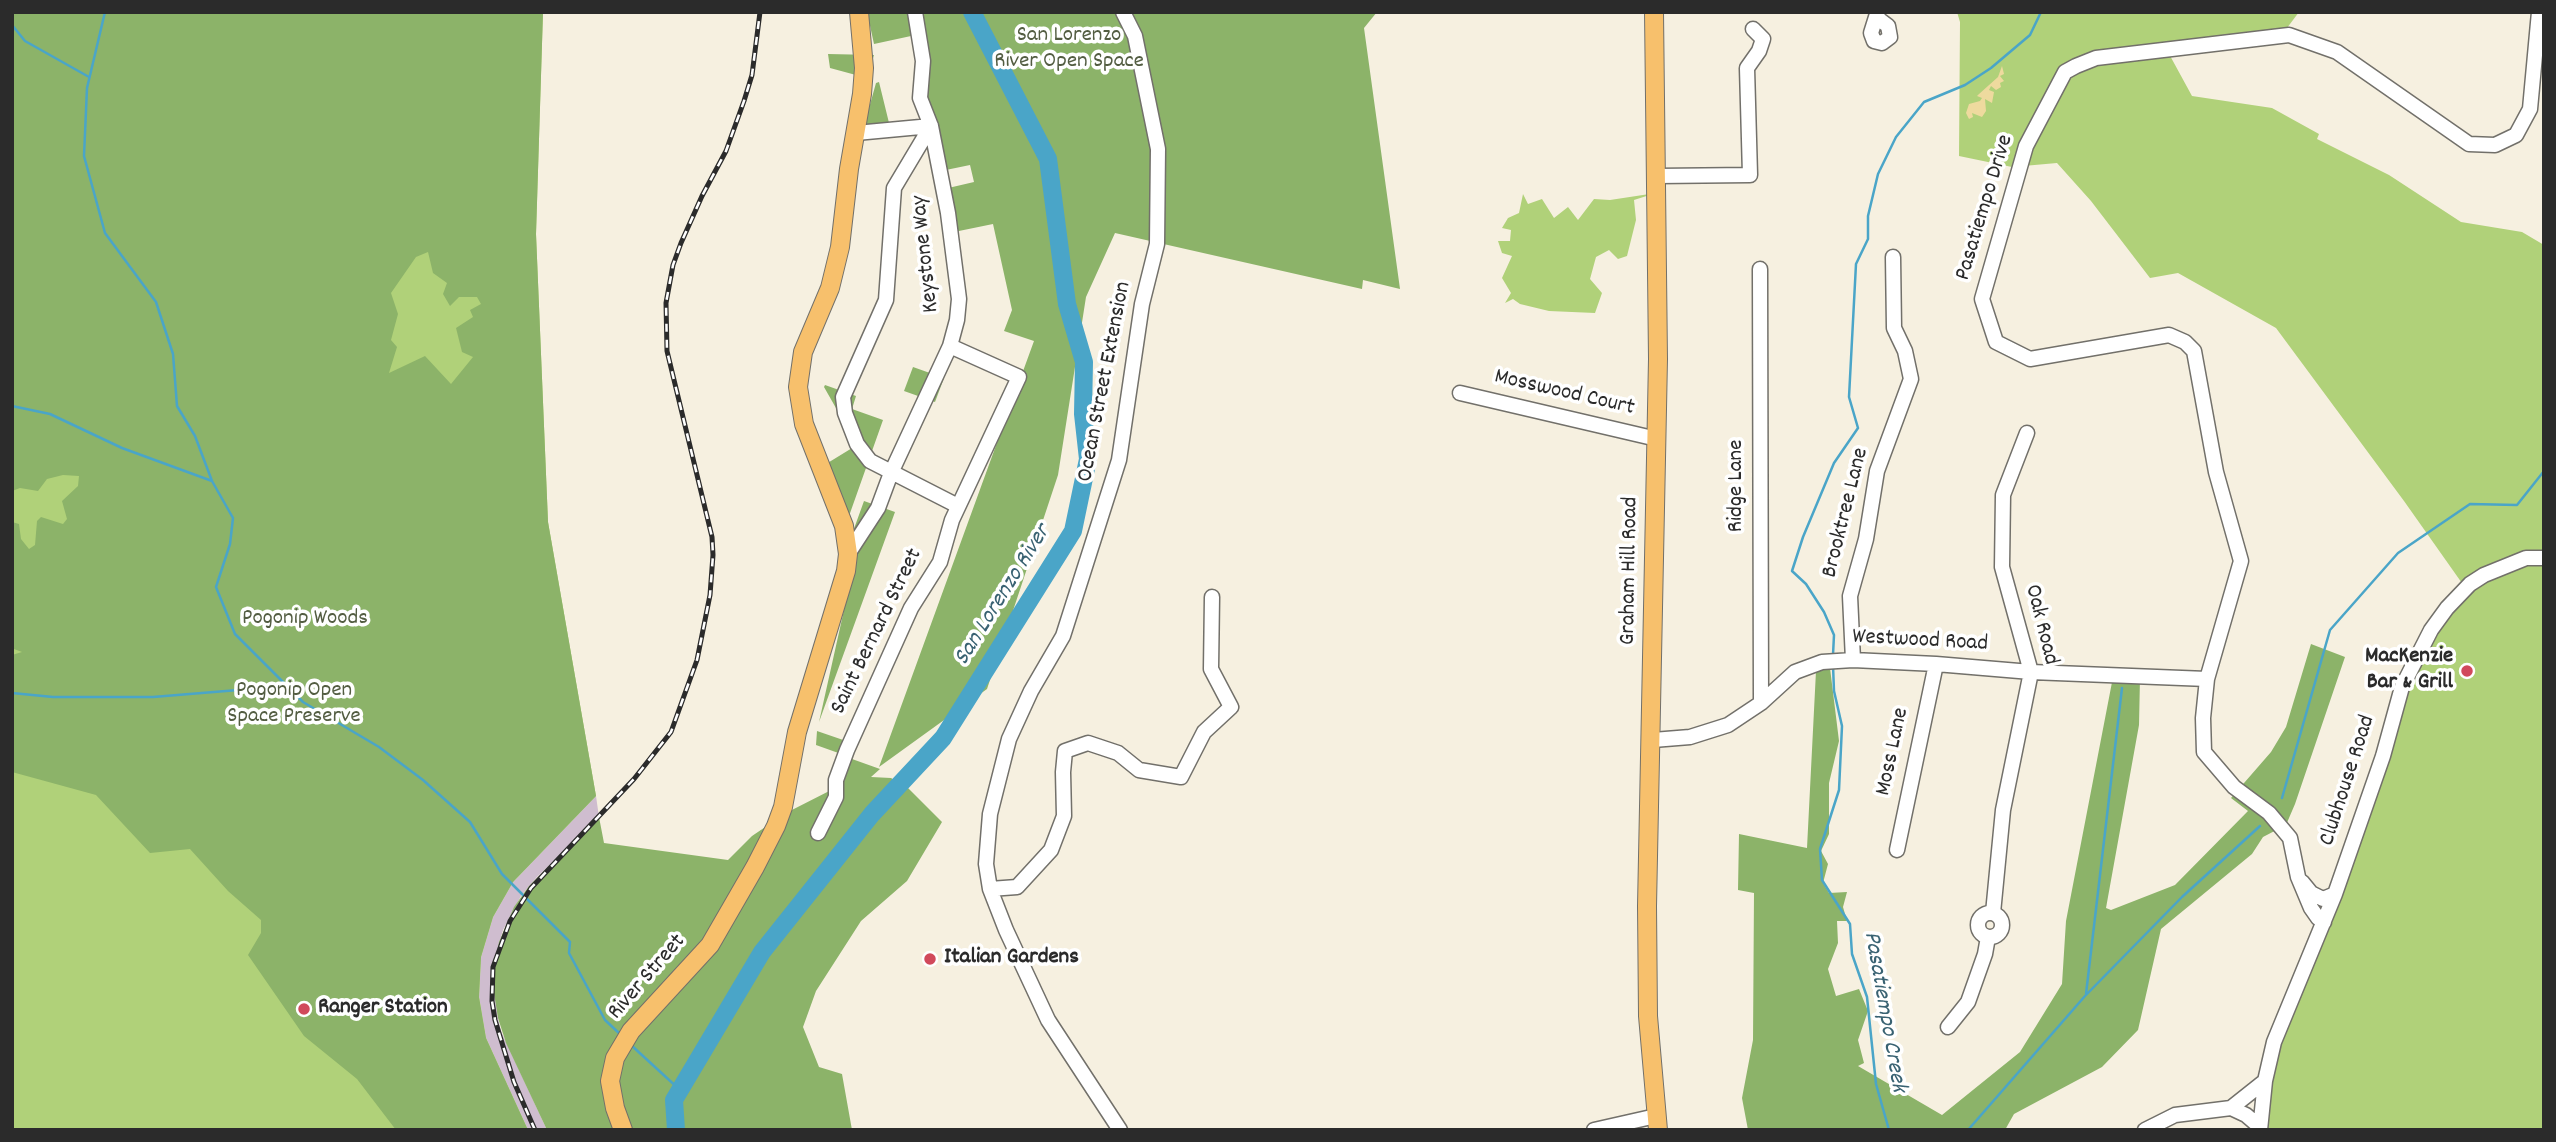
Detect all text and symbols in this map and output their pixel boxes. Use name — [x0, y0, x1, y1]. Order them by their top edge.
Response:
park label: San Lorenzo River Open Space — [994, 23, 1144, 77]
street label: Pasatiempo Drive — [1951, 132, 2021, 284]
street label: Keystone Way — [907, 194, 947, 314]
street label: Ocean Street Extension — [1073, 280, 1139, 484]
street label: Mosswood Court — [1491, 364, 1637, 424]
street label: Ridge Lane — [1724, 440, 1752, 532]
street label: Brooktree Lane — [1818, 445, 1876, 581]
street label: Graham Hill Road — [1616, 497, 1646, 645]
water label: San Lorenzo River — [949, 520, 1059, 672]
street label: Saint Bernard Street — [826, 545, 930, 719]
street label: Oak Road — [2017, 582, 2063, 668]
park label: Pogonip Woods — [242, 606, 368, 634]
street label: Westwood Road — [1851, 625, 1989, 659]
place label: MacKenzie Bar & Grill — [2365, 644, 2453, 698]
marker: MacKenzie Bar & Grill — [2459, 663, 2475, 679]
park label: Pogonip Open Space Preserve — [227, 678, 361, 732]
street label: Moss Lane — [1871, 705, 1917, 799]
street label: Clubhouse Road — [2315, 712, 2383, 850]
street label: River Street — [603, 929, 693, 1027]
water label: Pasatiempo Creek — [1855, 929, 1911, 1095]
place label: Italian Gardens — [944, 945, 1079, 973]
marker: Italian Gardens — [922, 951, 938, 967]
place label: Ranger Station — [318, 995, 448, 1023]
marker: Ranger Station — [296, 1001, 312, 1017]

